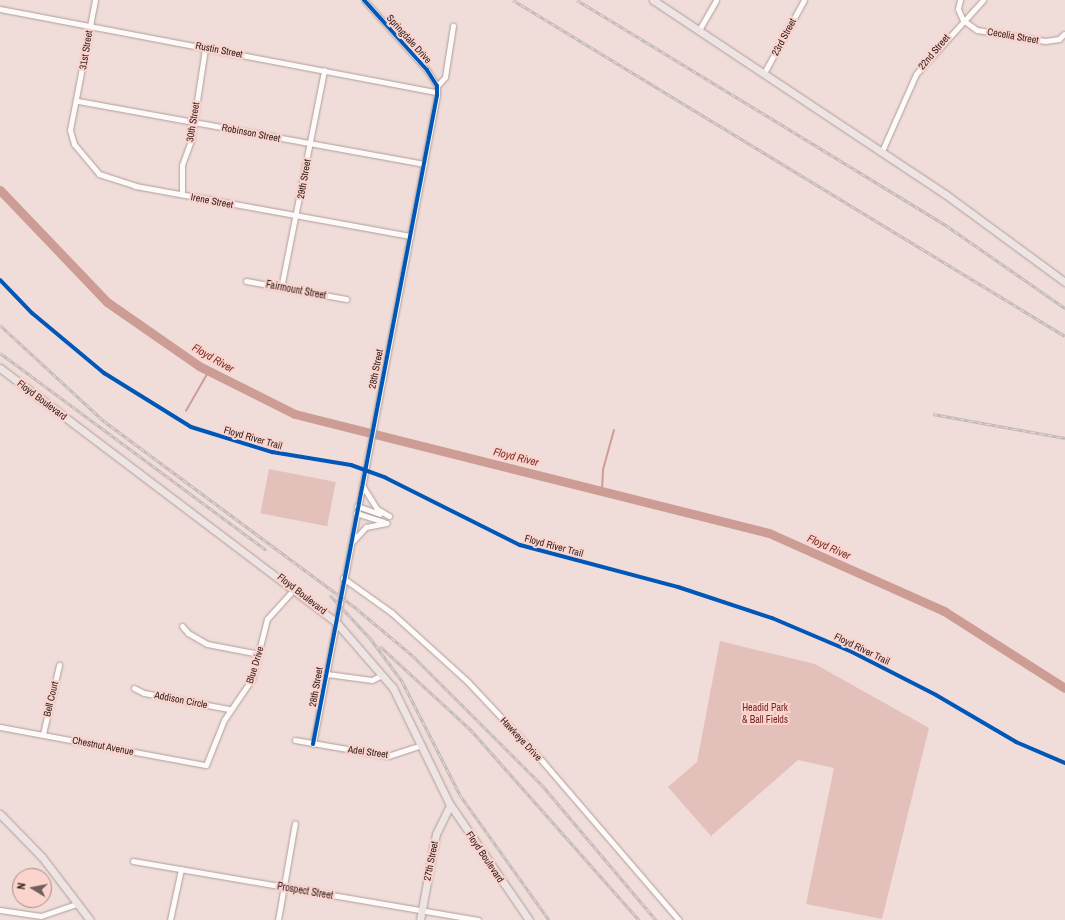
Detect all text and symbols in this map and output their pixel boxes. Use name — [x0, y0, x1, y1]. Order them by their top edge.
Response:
street label: Springdale Drive — [384, 12, 434, 66]
street label: 23rd Street — [769, 16, 799, 58]
street label: Cecelia Street — [986, 26, 1040, 46]
street label: 31st Street — [77, 29, 95, 71]
street label: 22nd Street — [916, 32, 952, 72]
street label: Rustin Street — [194, 40, 244, 60]
street label: 30th Street — [184, 101, 202, 143]
street label: Robinson Street — [221, 121, 281, 145]
street label: 29th Street — [295, 158, 313, 200]
street label: Irene Street — [190, 191, 234, 211]
street label: Fairmount Street — [265, 278, 327, 302]
water label: Floyd River — [190, 341, 236, 375]
street label: 28th Street — [366, 348, 386, 390]
street label: Floyd Boulevard — [15, 377, 69, 423]
street label: Floyd River Trail — [222, 424, 284, 452]
water label: Floyd River — [492, 445, 540, 469]
street label: Floyd River Trail — [523, 532, 585, 560]
water label: Floyd River — [805, 532, 853, 562]
street label: Floyd Boulevard — [275, 571, 329, 617]
street label: Floyd River Trail — [832, 630, 892, 668]
street label: Blue Drive — [244, 645, 266, 685]
street label: 28th Street — [307, 666, 325, 708]
street label: Bell Court — [41, 680, 61, 718]
street label: Addison Circle — [153, 689, 209, 711]
park label: Headid Park & Ball Fields — [742, 701, 788, 724]
street label: Hawkeye Drive — [498, 715, 544, 763]
street label: Chestnut Avenue — [71, 734, 135, 758]
street label: Adel Street — [347, 743, 389, 761]
street label: Floyd Boulevard — [463, 829, 507, 885]
street label: 27th Street — [421, 840, 441, 882]
north arrow — [12, 868, 52, 908]
street label: Prospect Street — [276, 880, 334, 902]
text: N — [14, 882, 29, 891]

